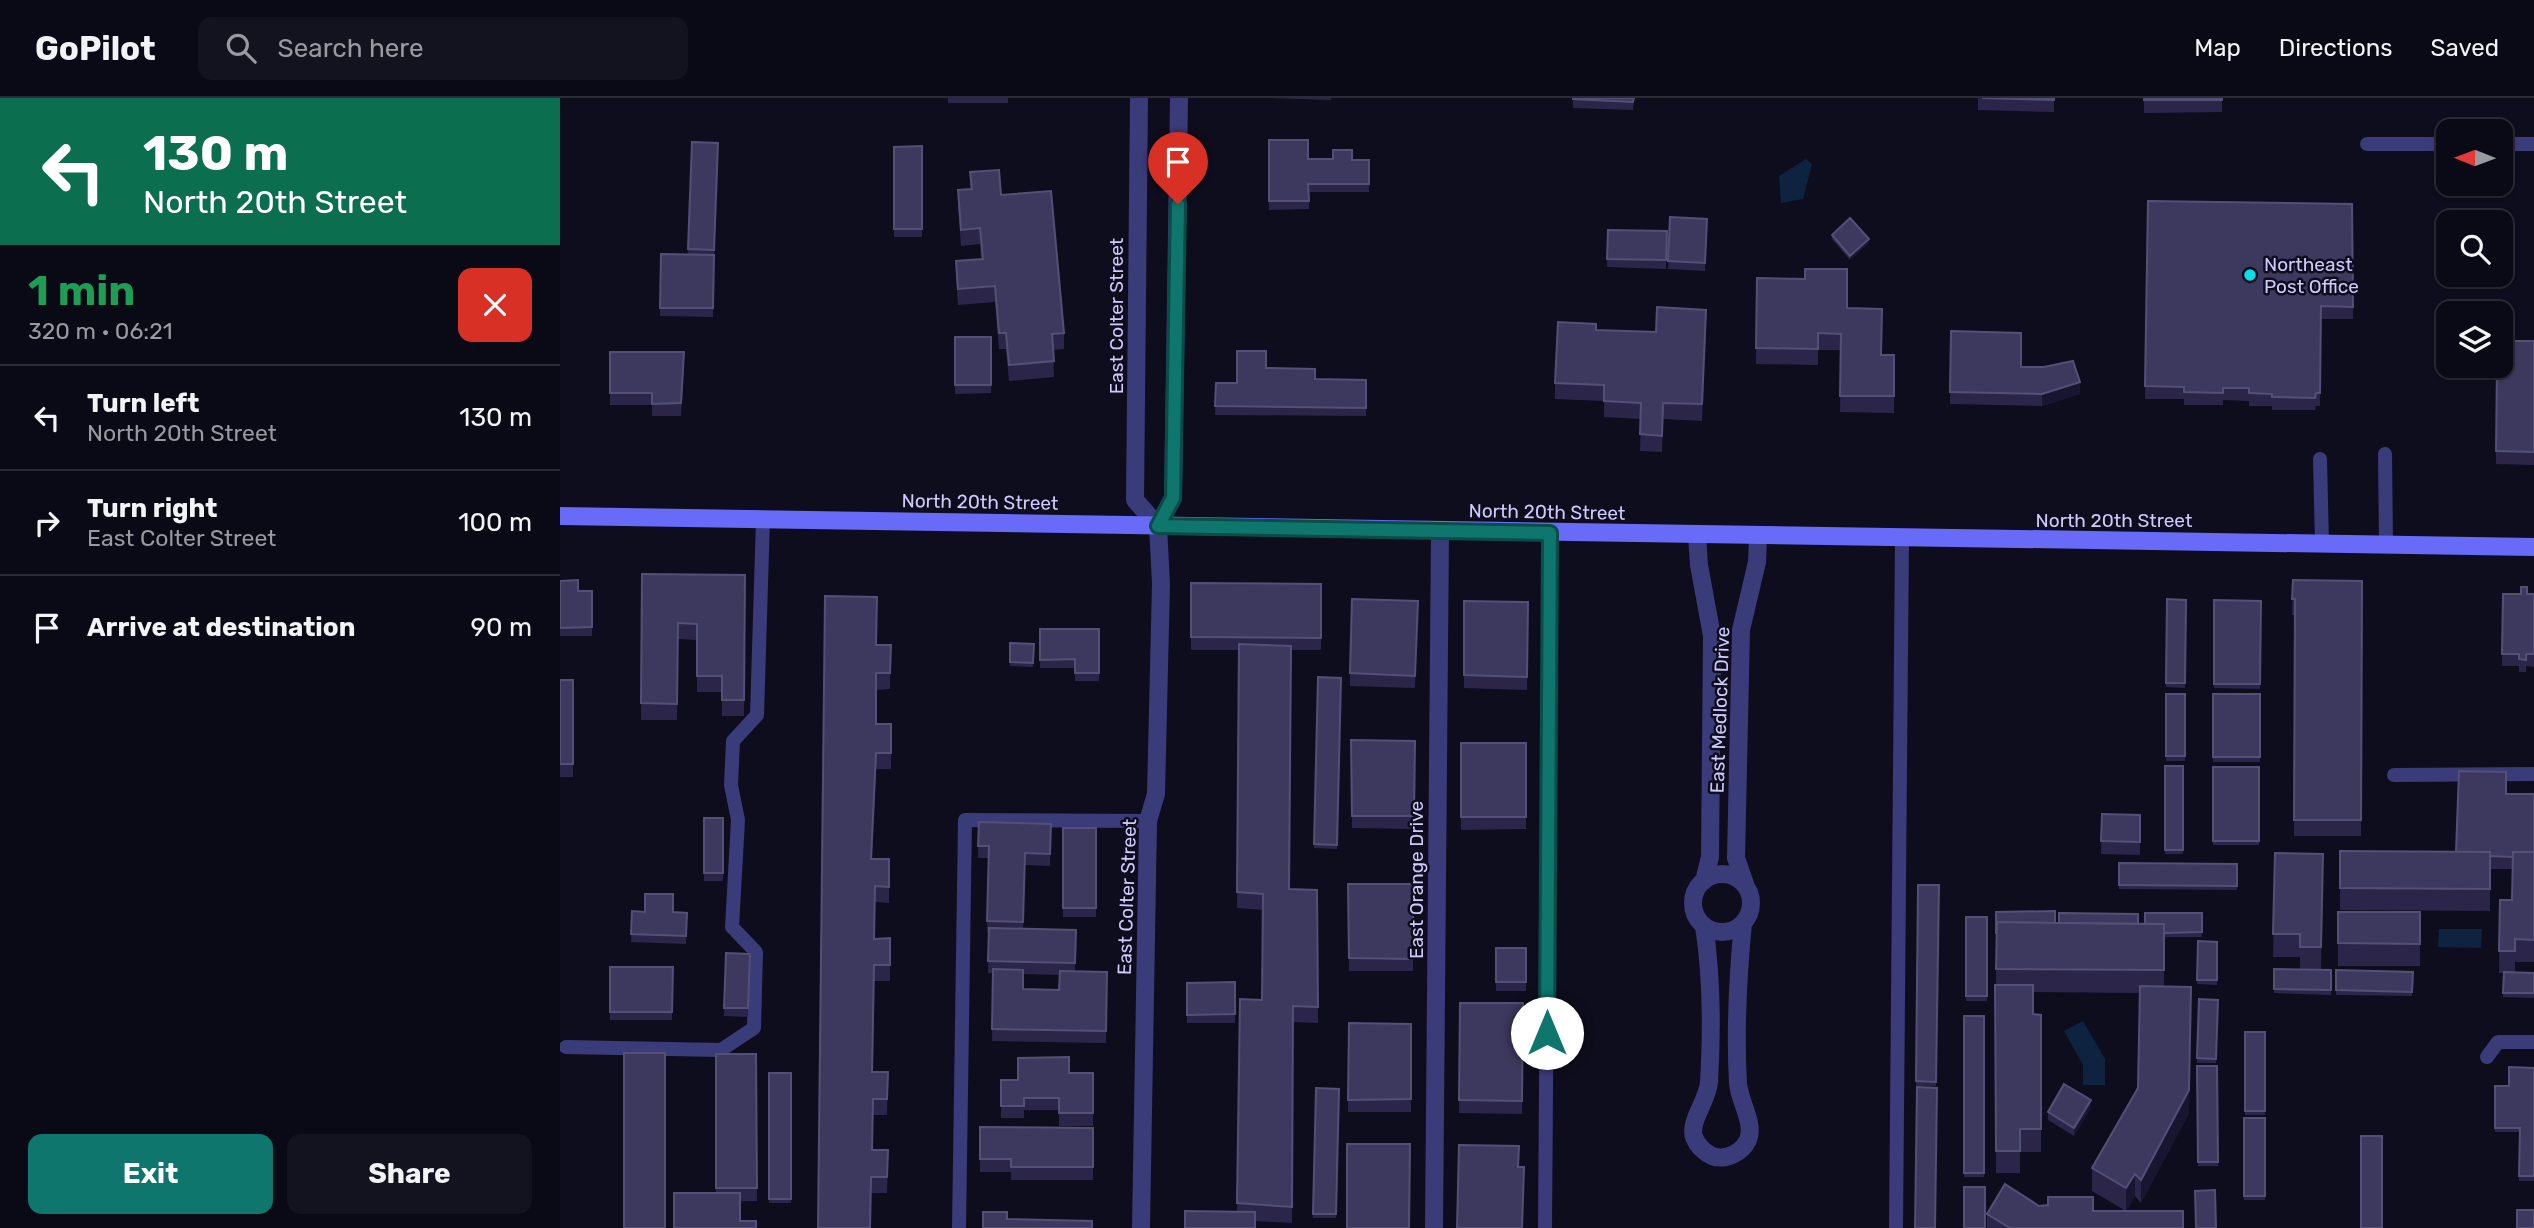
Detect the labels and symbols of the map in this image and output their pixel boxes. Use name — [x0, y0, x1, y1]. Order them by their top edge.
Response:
north arrow — [2436, 119, 2513, 196]
pin — [1148, 132, 1208, 204]
street label: East Colter Street — [1105, 237, 1128, 394]
place label: Northeast Post Office — [2264, 253, 2359, 298]
marker: Northeast Post Office — [2242, 267, 2258, 283]
street label: North 20th Street — [901, 489, 1059, 515]
street label: North 20th Street — [1468, 499, 1626, 525]
street label: North 20th Street — [2036, 509, 2193, 532]
street label: East Medlock Drive — [1706, 626, 1734, 794]
street label: East Orange Drive — [1405, 801, 1428, 959]
street label: East Colter Street — [1113, 818, 1141, 976]
position arrow — [1510, 996, 1584, 1070]

